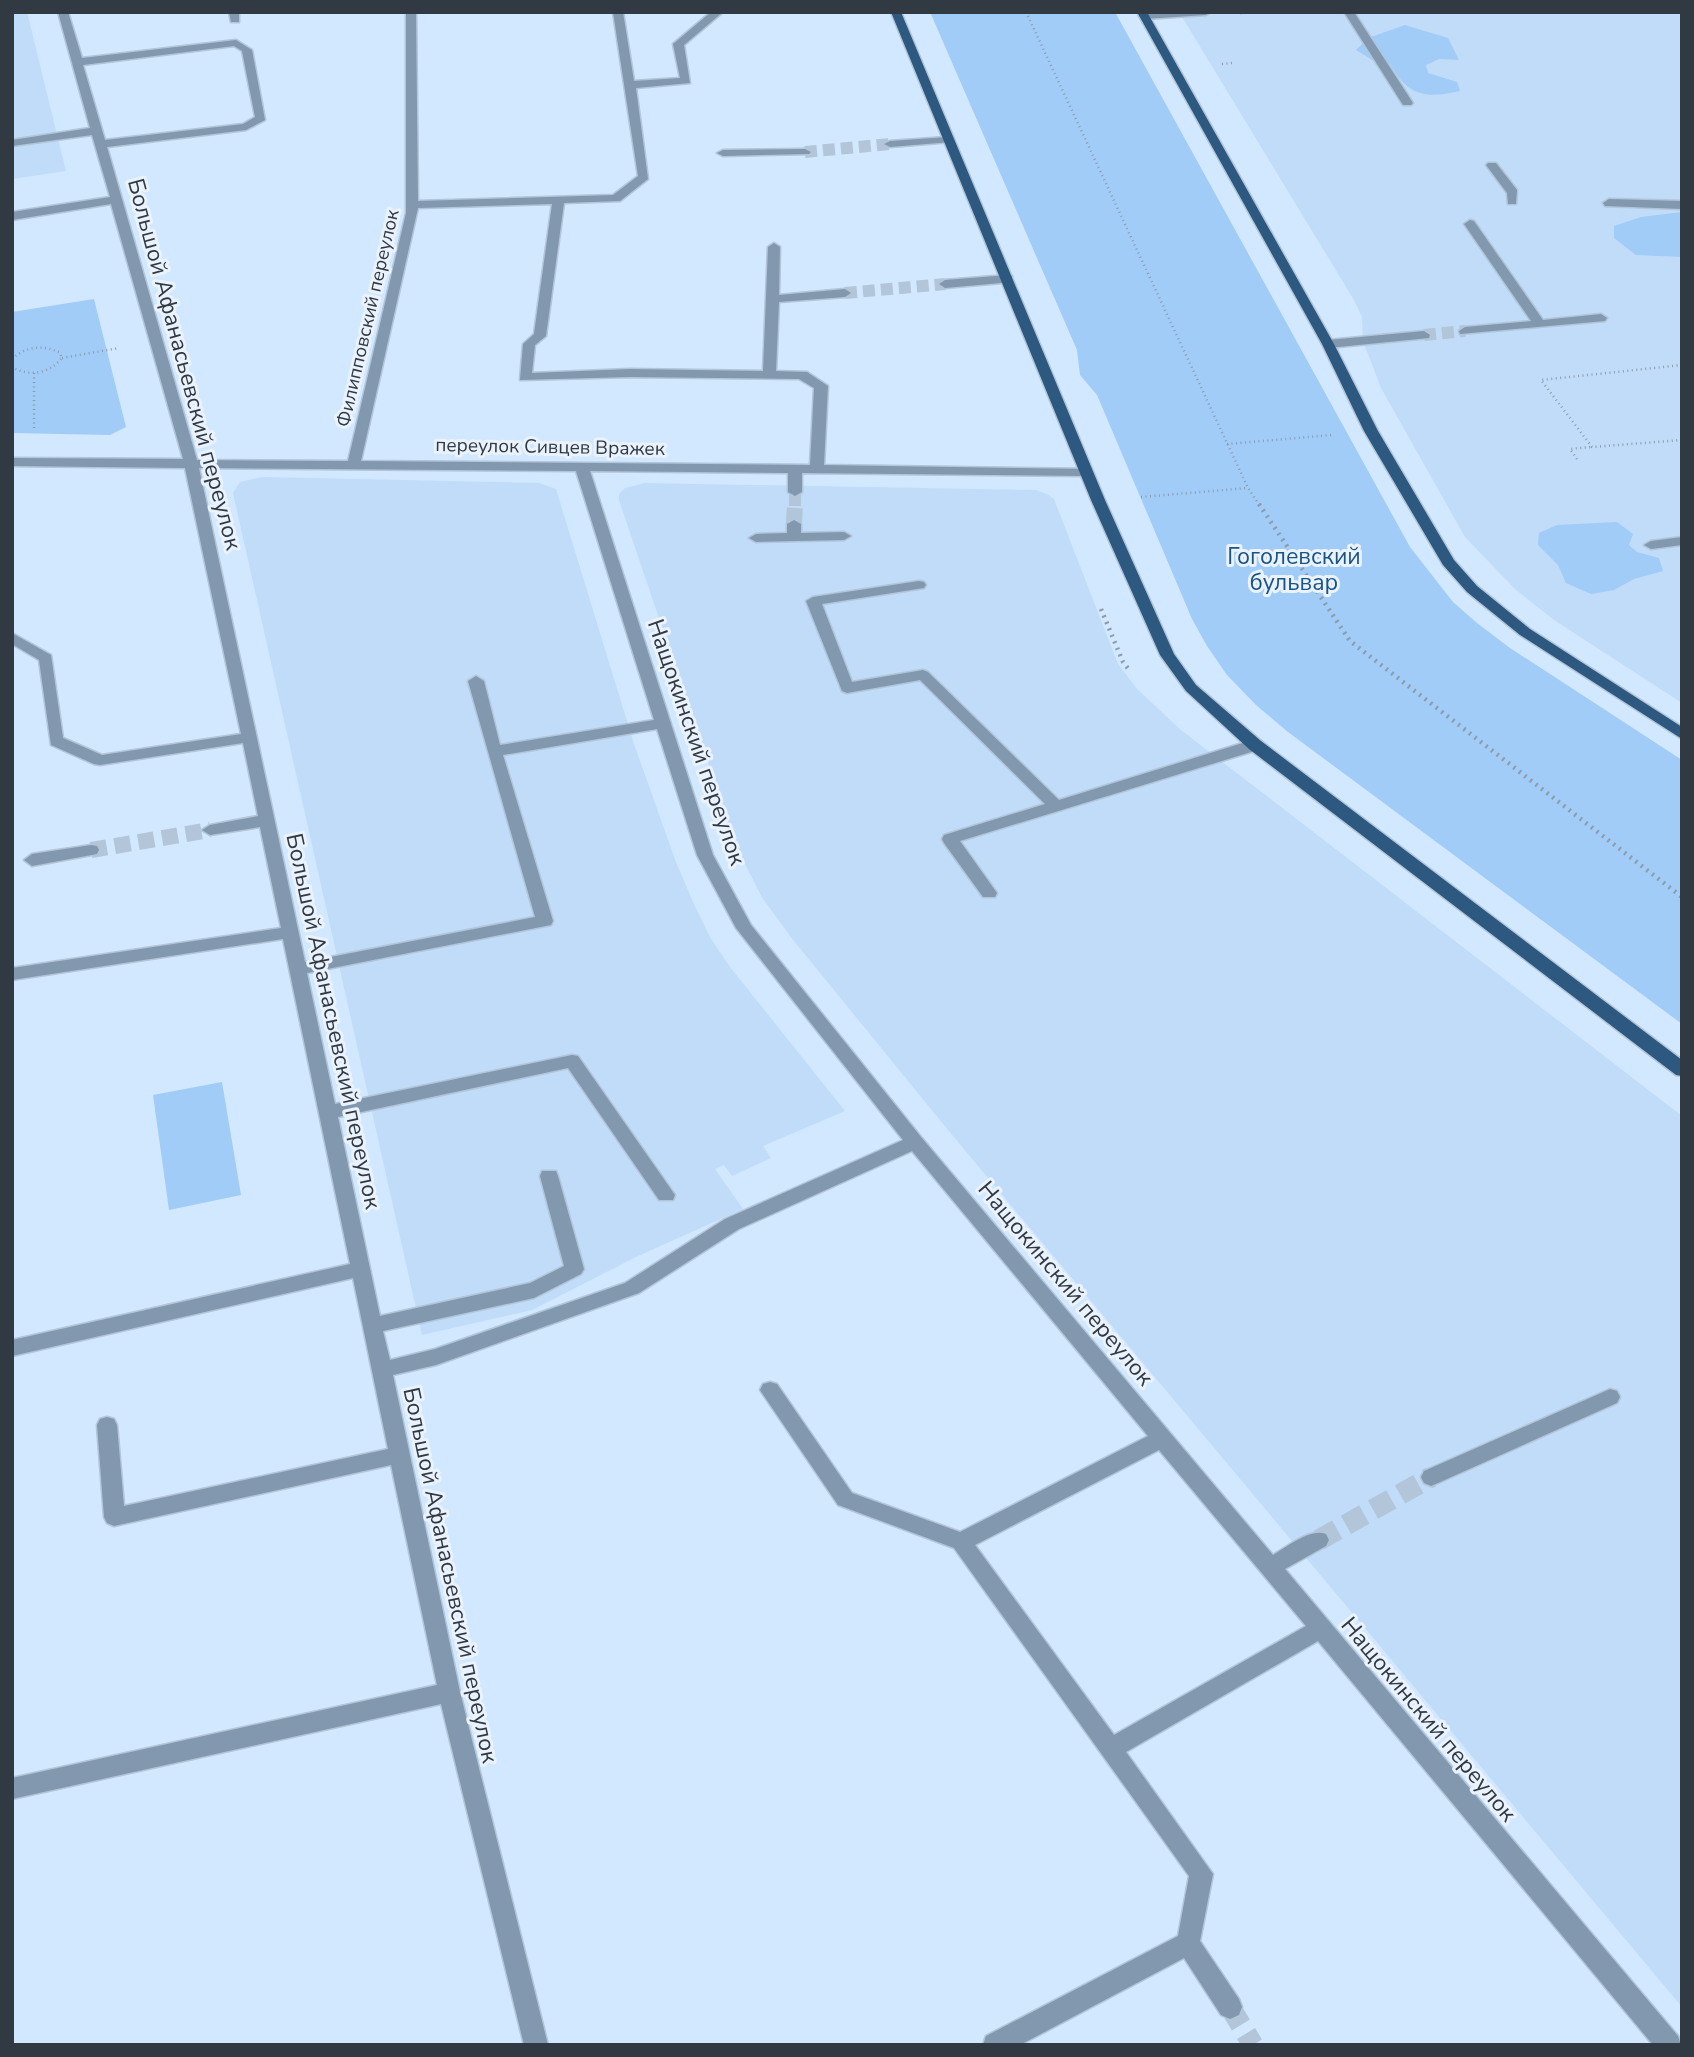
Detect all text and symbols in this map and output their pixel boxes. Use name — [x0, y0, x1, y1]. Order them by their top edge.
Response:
street label: Большой Афанасьевский переулок — [120, 175, 249, 554]
street label: Филипповский переулок — [330, 207, 406, 430]
street label: переулок Сивцев Вражек — [435, 432, 665, 462]
park label: Гоголевский бульвар — [1227, 541, 1361, 598]
street label: Нащокинский переулок — [640, 615, 754, 870]
street label: Большой Афанасьевский переулок — [279, 830, 389, 1213]
street label: Нащокинский переулок — [971, 1174, 1161, 1393]
street label: Большой Афанасьевский переулок — [396, 1384, 506, 1767]
street label: Нащокинский переулок — [1334, 1610, 1524, 1829]

